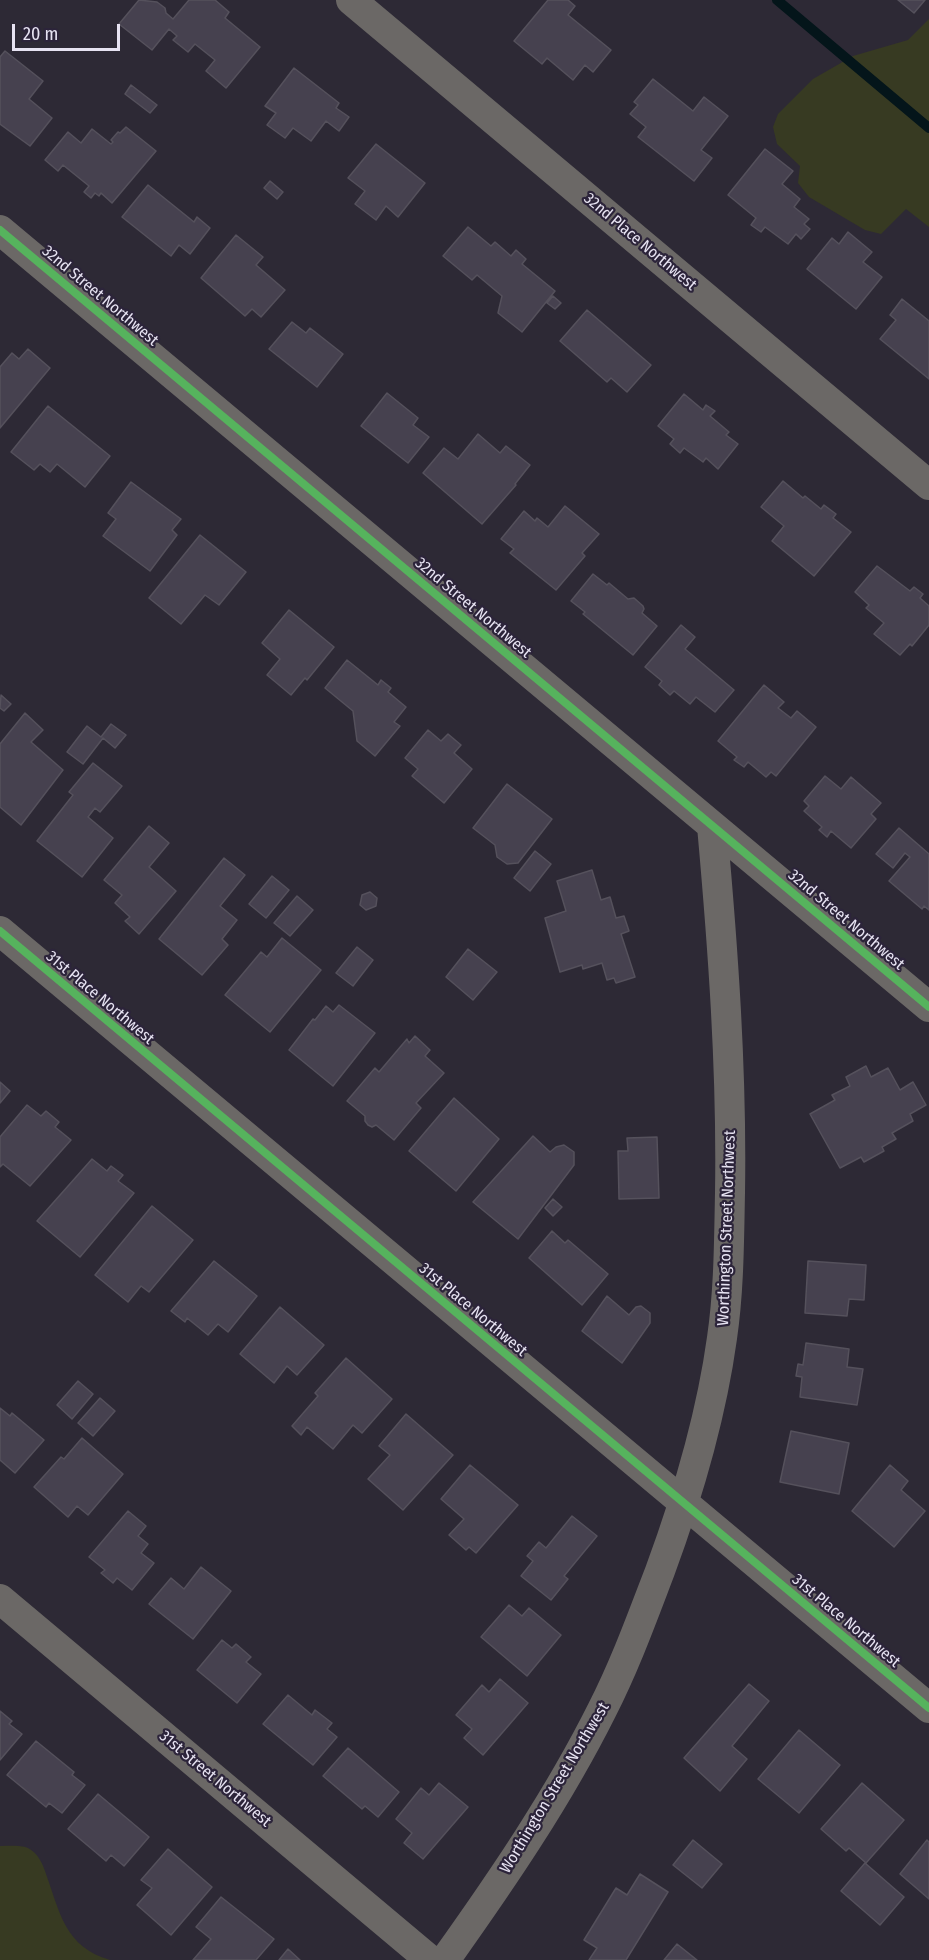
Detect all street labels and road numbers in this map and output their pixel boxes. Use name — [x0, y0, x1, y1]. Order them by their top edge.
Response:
street label: 32nd Place Northwest — [580, 189, 700, 295]
street label: 32nd Street Northwest — [38, 242, 162, 350]
street label: 32nd Street Northwest — [411, 554, 535, 662]
street label: 32nd Street Northwest — [784, 866, 908, 974]
street label: 31st Place Northwest — [42, 947, 158, 1049]
street label: Worthington Street Northwest — [714, 1130, 740, 1326]
street label: 31st Place Northwest — [415, 1259, 531, 1361]
street label: 31st Place Northwest — [788, 1570, 904, 1672]
street label: Worthington Street Northwest — [496, 1699, 614, 1877]
street label: 31st Street Northwest — [155, 1727, 275, 1831]

